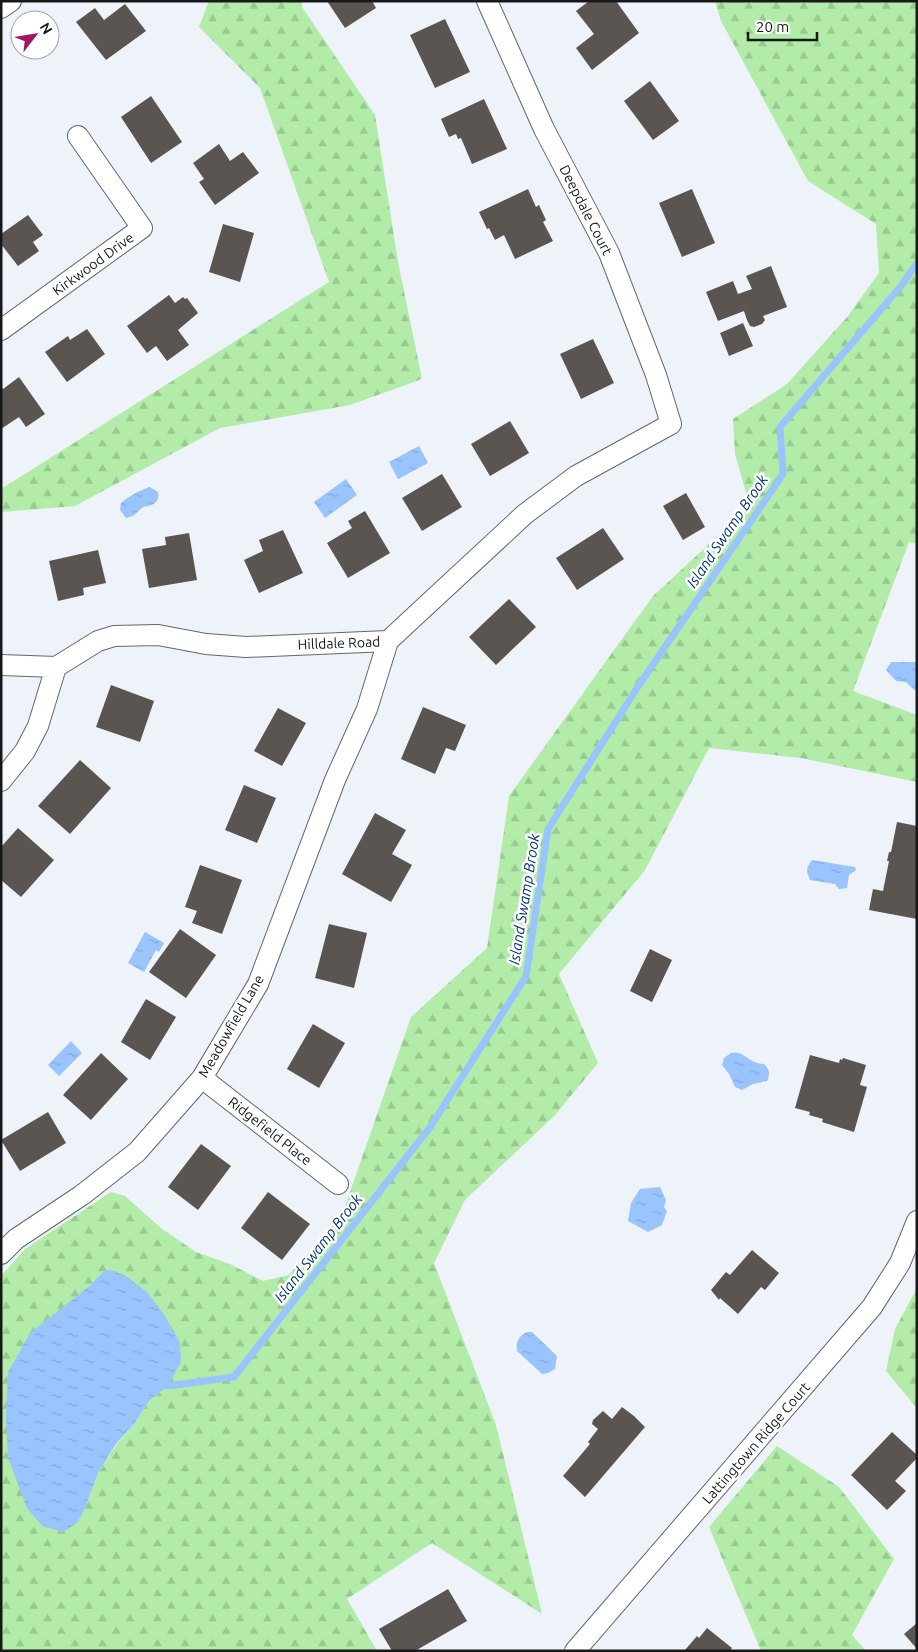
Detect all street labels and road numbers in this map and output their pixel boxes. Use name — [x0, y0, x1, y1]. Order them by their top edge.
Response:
street label: Deepdale Court — [556, 162, 616, 258]
street label: Kirkwood Drive — [49, 229, 137, 299]
street label: Hilldale Road — [297, 634, 381, 652]
street label: Meadowfield Lane — [195, 972, 267, 1080]
street label: Ridgefield Place — [225, 1094, 315, 1168]
street label: Lattingtown Ridge Court — [699, 1379, 813, 1507]

